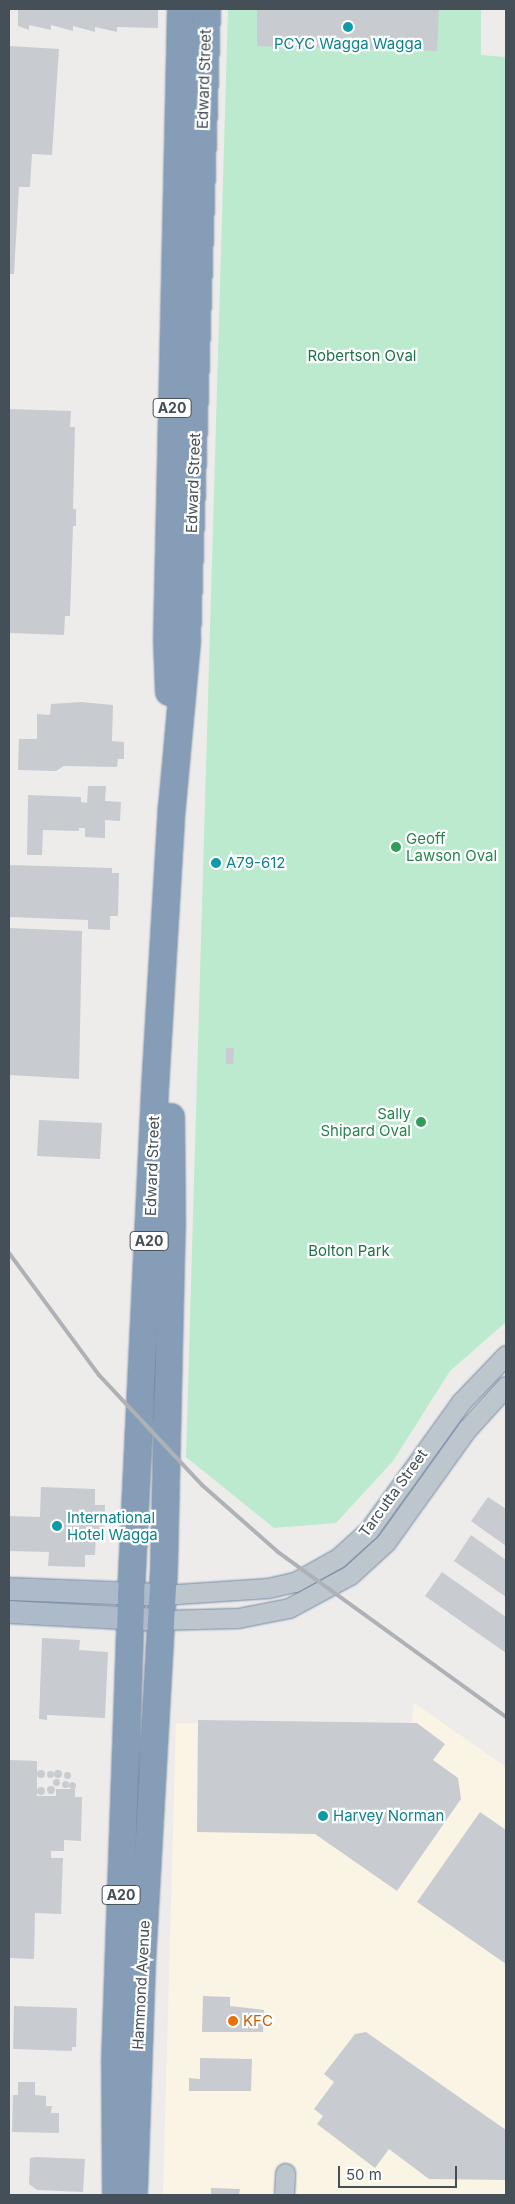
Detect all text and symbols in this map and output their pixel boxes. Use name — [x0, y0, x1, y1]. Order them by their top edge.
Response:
marker: PCYC Wagga Wagga — [342, 21, 354, 33]
street label: Edward Street — [193, 29, 215, 129]
place label: PCYC Wagga Wagga — [274, 35, 422, 53]
park label: Robertson Oval — [308, 347, 416, 365]
road number: A20 — [152, 396, 192, 419]
street label: Edward Street — [182, 433, 204, 533]
place label: Geoff Lawson Oval — [406, 829, 497, 864]
marker: Geoff Lawson Oval — [390, 841, 402, 853]
place label: A79-612 — [226, 854, 285, 872]
marker: A79-612 — [210, 857, 222, 869]
place label: Sally Shipard Oval — [320, 1104, 411, 1139]
street label: Edward Street — [141, 1116, 163, 1216]
marker: Sally Shipard Oval — [415, 1116, 427, 1128]
road number: A20 — [129, 1230, 169, 1252]
park label: Bolton Park — [308, 1242, 390, 1260]
street label: Tarcutta Street — [355, 1446, 431, 1540]
place label: International Hotel Wagga — [67, 1508, 158, 1543]
marker: International Hotel Wagga — [51, 1520, 63, 1532]
place label: Harvey Norman — [333, 1807, 444, 1825]
marker: Harvey Norman — [317, 1810, 329, 1822]
road number: A20 — [101, 1884, 141, 1906]
street label: Hammond Avenue — [129, 1920, 153, 2050]
place label: KFC — [243, 2012, 273, 2030]
marker: KFC — [227, 2015, 239, 2027]
scale bar — [340, 2156, 459, 2188]
text: 50 m — [346, 2165, 382, 2184]

